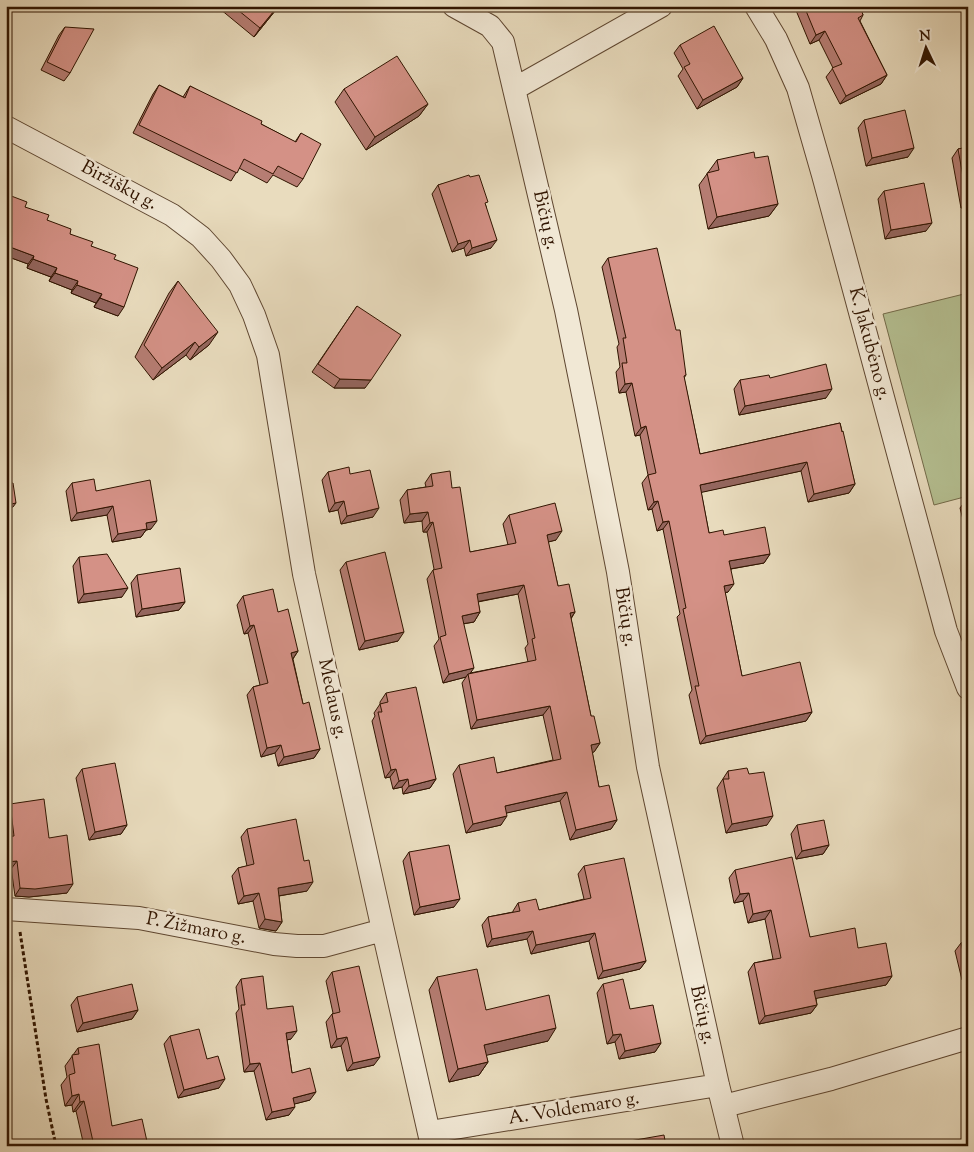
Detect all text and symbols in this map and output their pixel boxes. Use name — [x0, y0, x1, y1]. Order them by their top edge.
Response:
north arrow — [902, 22, 952, 72]
text: N — [919, 27, 932, 47]
street label: Biržiškų g. — [76, 154, 162, 218]
street label: Bičių g. — [525, 188, 565, 252]
street label: K. Jakubėno g. — [841, 284, 897, 404]
street label: Bičių g. — [607, 585, 643, 649]
street label: Medaus g. — [310, 656, 354, 742]
street label: P. Žižmaro g. — [144, 906, 248, 952]
street label: Bičių g. — [682, 983, 722, 1047]
street label: A. Voldemaro g. — [507, 1085, 641, 1133]

